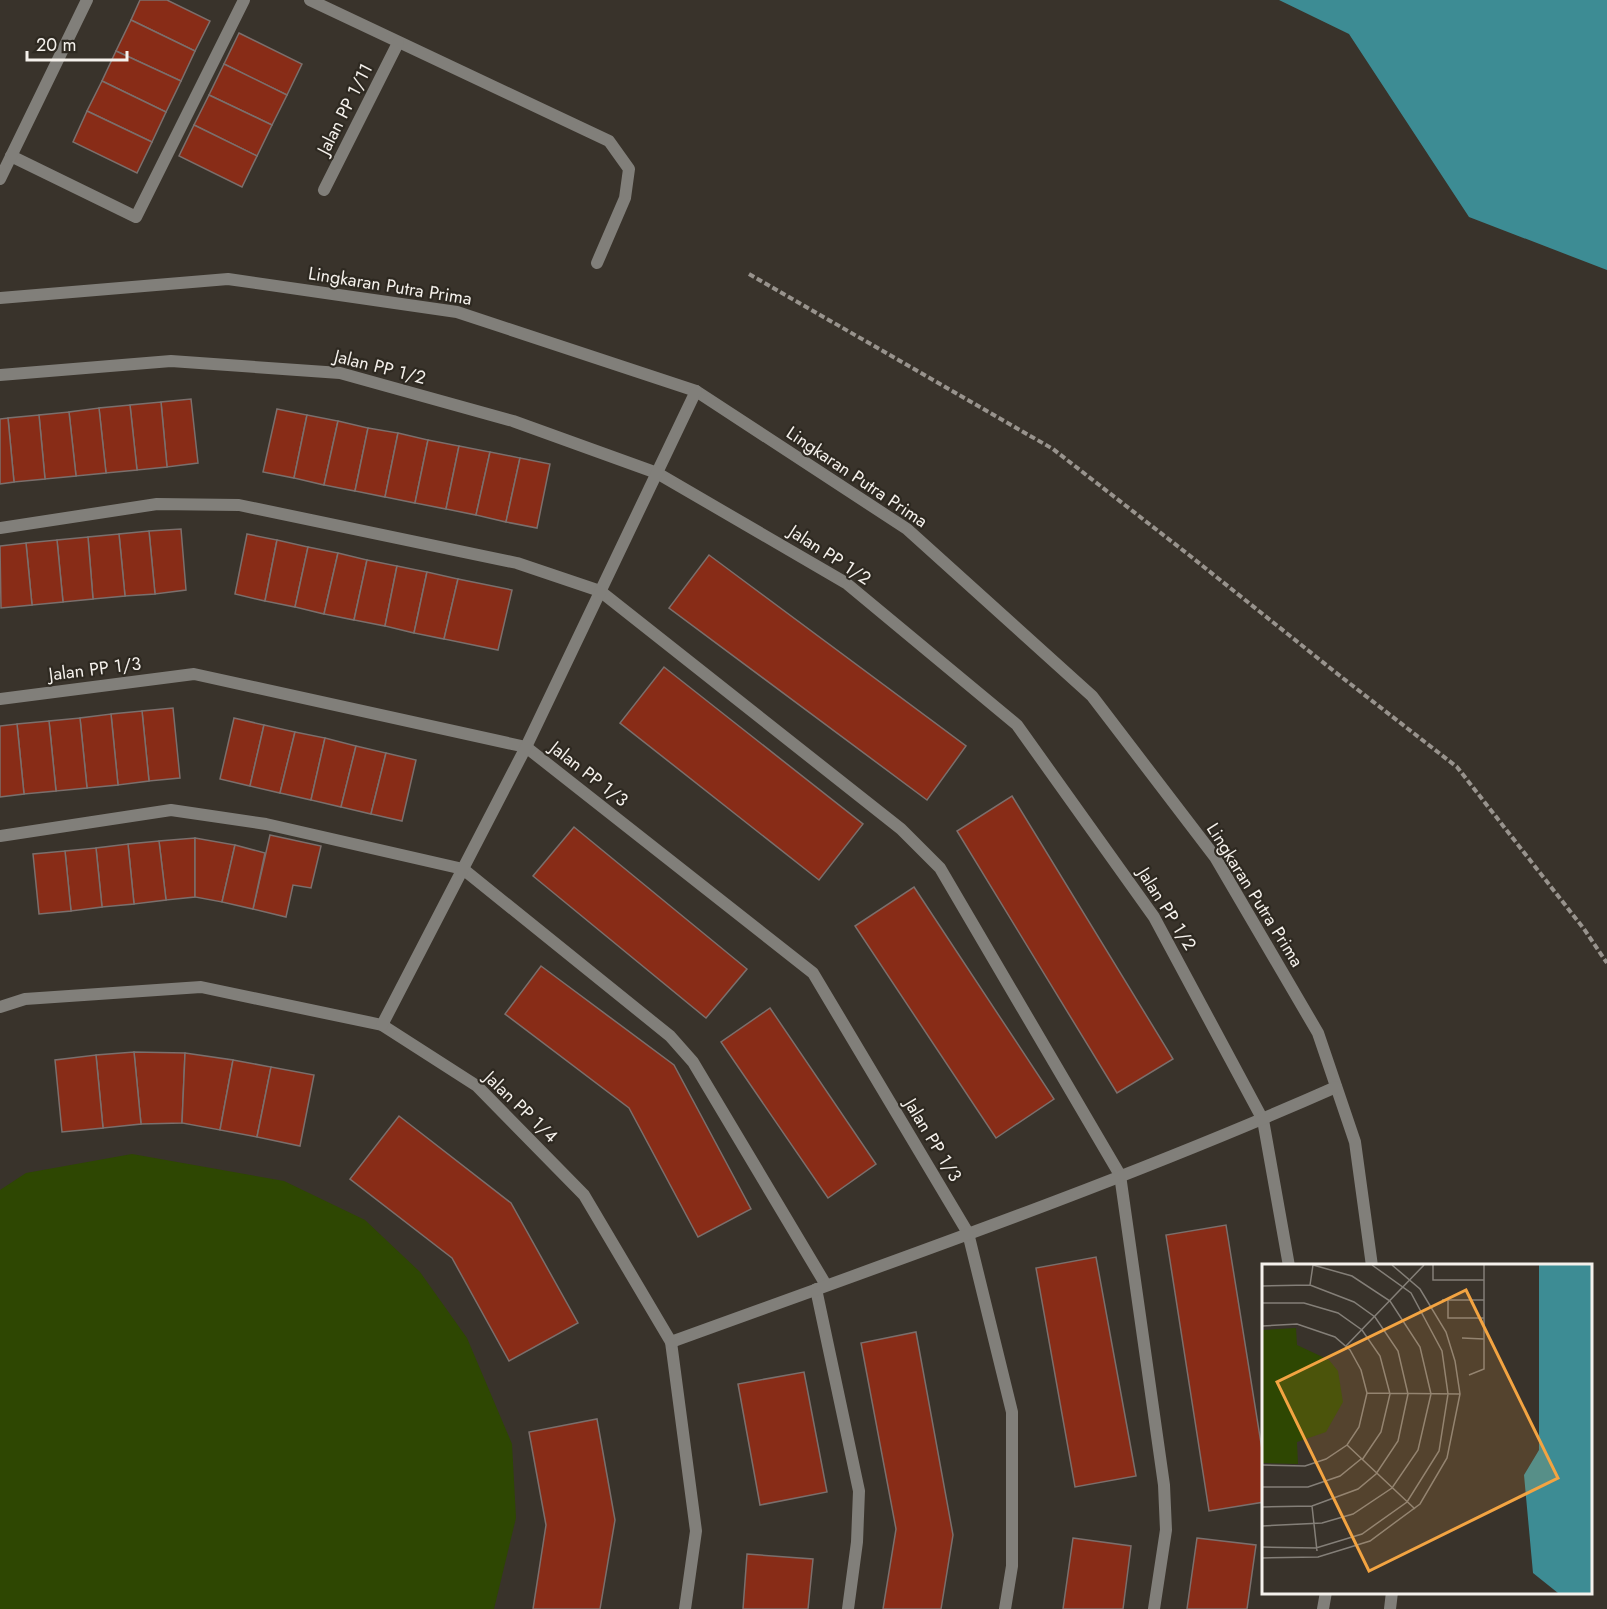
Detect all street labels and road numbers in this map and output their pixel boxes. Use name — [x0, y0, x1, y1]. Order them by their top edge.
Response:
street label: Jalan PP 1/11 — [310, 59, 379, 161]
street label: Lingkaran Putra Prima — [306, 260, 474, 312]
street label: Jalan PP 1/2 — [330, 343, 428, 391]
street label: Lingkaran Putra Prima — [781, 420, 933, 534]
street label: Jalan PP 1/2 — [782, 518, 876, 591]
street label: Jalan PP 1/3 — [45, 650, 143, 688]
street label: Jalan PP 1/3 — [543, 734, 634, 813]
street label: Lingkaran Putra Prima — [1200, 818, 1310, 972]
street label: Jalan PP 1/2 — [1130, 861, 1203, 955]
street label: Jalan PP 1/4 — [477, 1064, 564, 1149]
street label: Jalan PP 1/3 — [897, 1092, 968, 1187]

